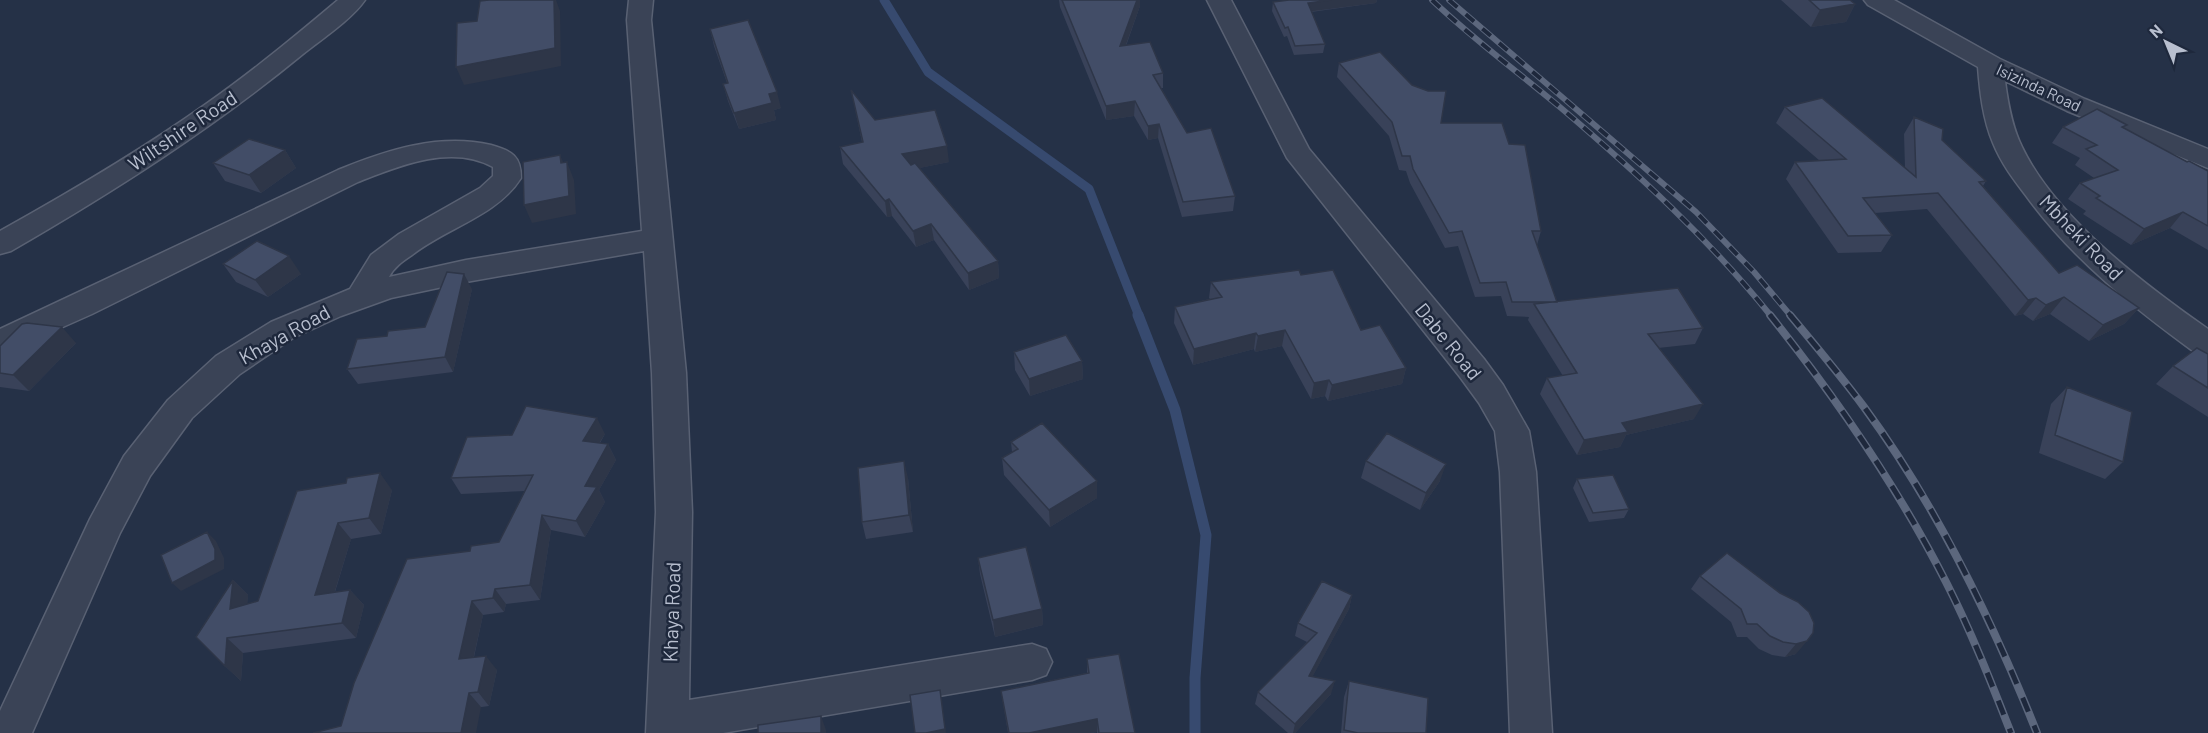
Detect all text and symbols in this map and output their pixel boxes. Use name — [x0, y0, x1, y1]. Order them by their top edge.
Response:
north arrow — [2136, 12, 2196, 72]
text: N — [2145, 20, 2166, 41]
street label: Isizinda Road — [1994, 59, 2084, 115]
street label: Wiltshire Road — [123, 85, 241, 175]
street label: Mbheki Road — [2035, 189, 2129, 285]
street label: Dabe Road — [1411, 298, 1487, 384]
street label: Khaya Road — [234, 299, 334, 369]
street label: Khaya Road — [657, 561, 685, 663]

